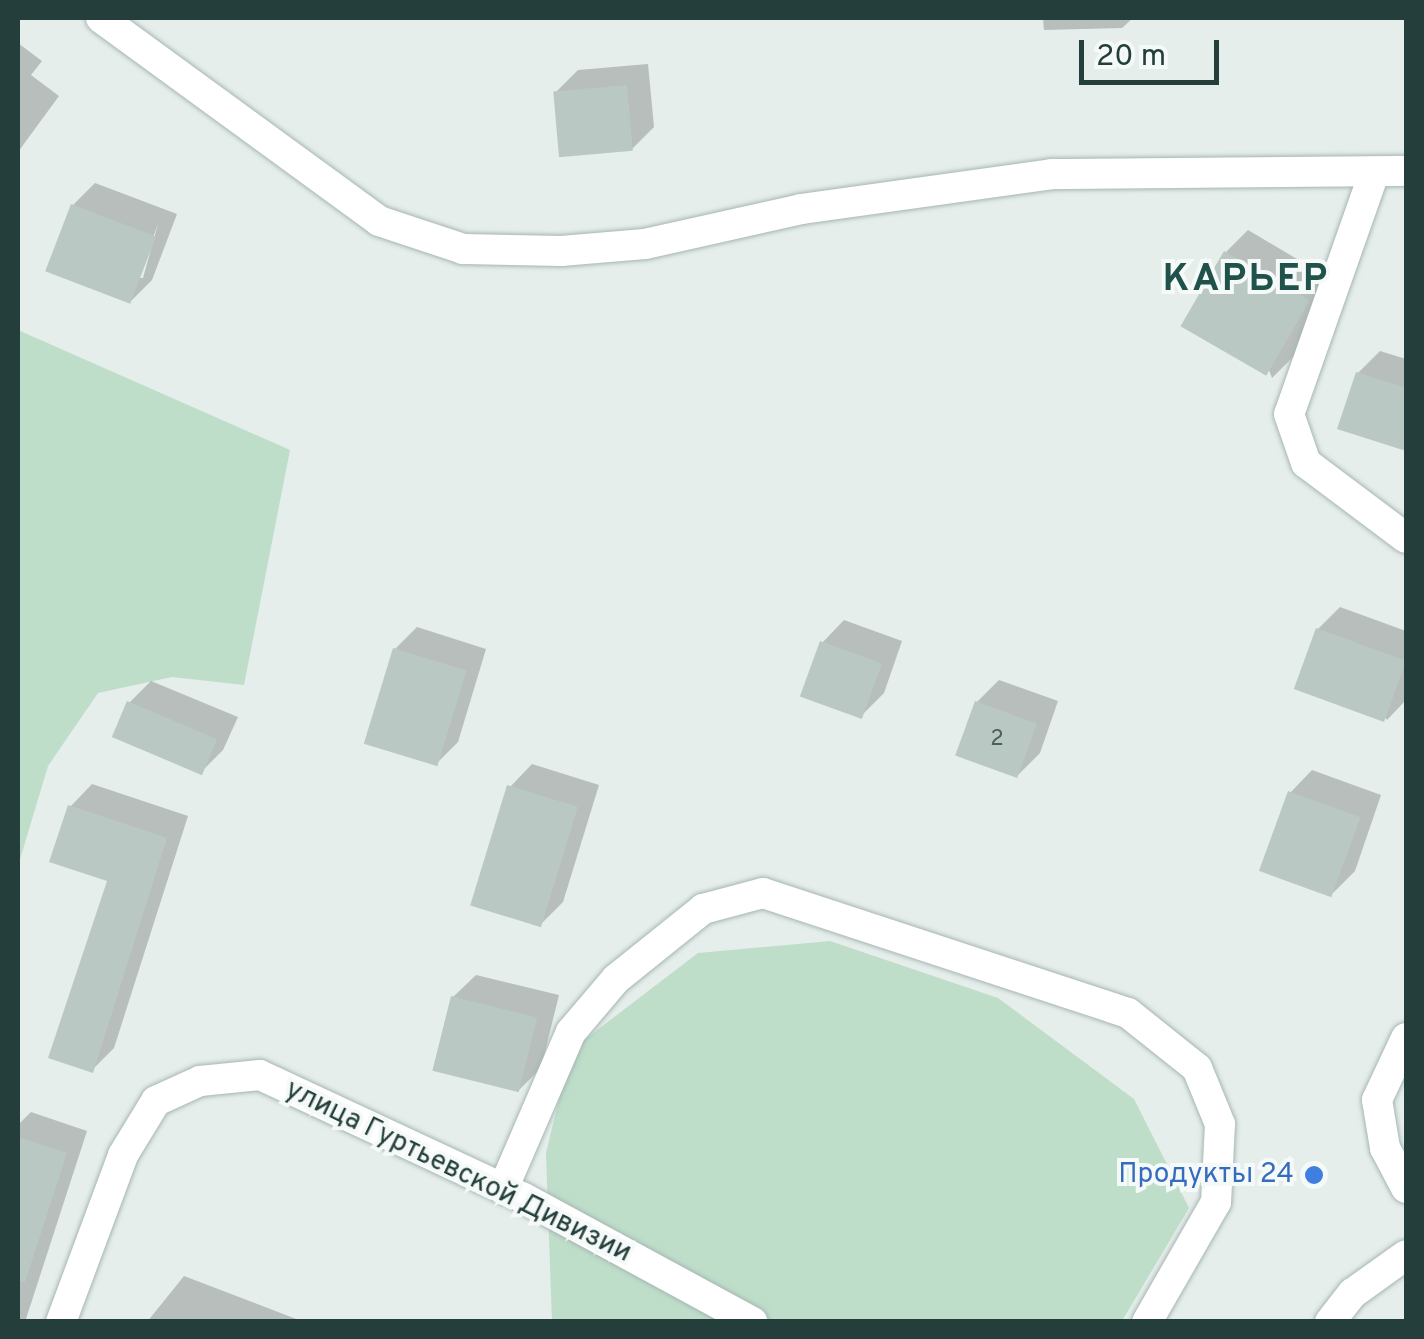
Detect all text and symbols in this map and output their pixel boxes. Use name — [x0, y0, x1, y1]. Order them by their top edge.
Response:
scale bar — [1084, 20, 1224, 82]
text: 20 m — [1096, 39, 1166, 76]
district label: КАРЬЕР — [1162, 258, 1330, 304]
house number: 2 — [990, 727, 1004, 753]
street label: улица Гуртьевской Дивизии — [279, 1073, 637, 1271]
place label: Продукты 24 — [1118, 1158, 1294, 1192]
marker: Продукты 24 — [1303, 1164, 1325, 1186]

